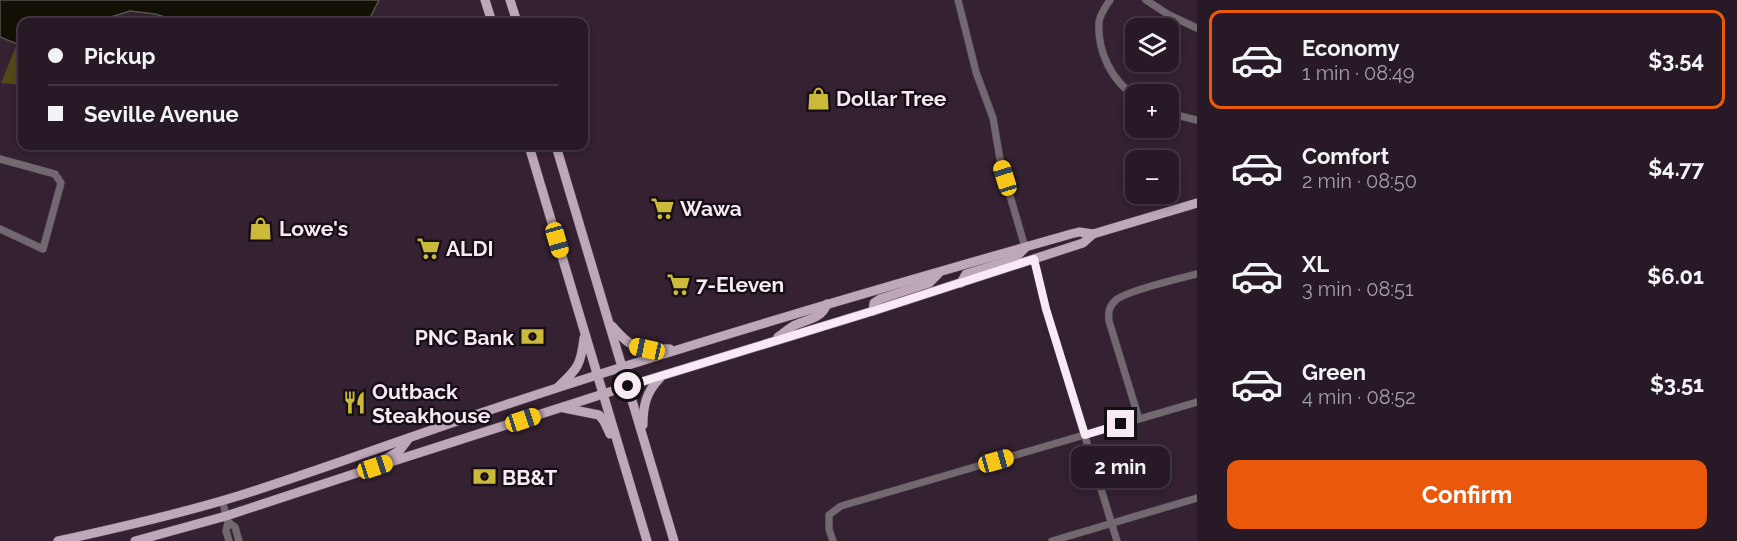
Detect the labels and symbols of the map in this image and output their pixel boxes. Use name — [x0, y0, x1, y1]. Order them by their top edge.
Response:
shop icon: Dollar Tree — [805, 85, 831, 111]
place label: Dollar Tree — [836, 86, 947, 111]
car — [991, 158, 1019, 198]
supermarket icon: Wawa — [649, 195, 675, 221]
place label: Wawa — [680, 196, 742, 221]
shop icon: Lowe's — [248, 215, 274, 241]
place label: Lowe's — [279, 216, 348, 241]
car — [543, 220, 571, 260]
supermarket icon: ALDI — [415, 235, 441, 261]
place label: ALDI — [446, 236, 493, 261]
supermarket icon: 7-Eleven — [665, 271, 691, 297]
place label: 7-Eleven — [696, 272, 784, 297]
bank icon: PNC Bank — [519, 324, 545, 350]
place label: PNC Bank — [415, 325, 514, 350]
car — [628, 336, 666, 362]
route start — [614, 372, 641, 399]
place label: Outback Steakhouse — [372, 379, 491, 428]
restaurant icon: Outback Steakhouse — [341, 390, 367, 416]
car — [503, 406, 543, 434]
route end — [1107, 410, 1134, 437]
callout: 2 min — [1072, 445, 1170, 487]
car — [976, 447, 1016, 475]
car — [355, 453, 395, 481]
bank icon: BB&T — [471, 464, 497, 490]
place label: BB&T — [502, 465, 557, 490]

